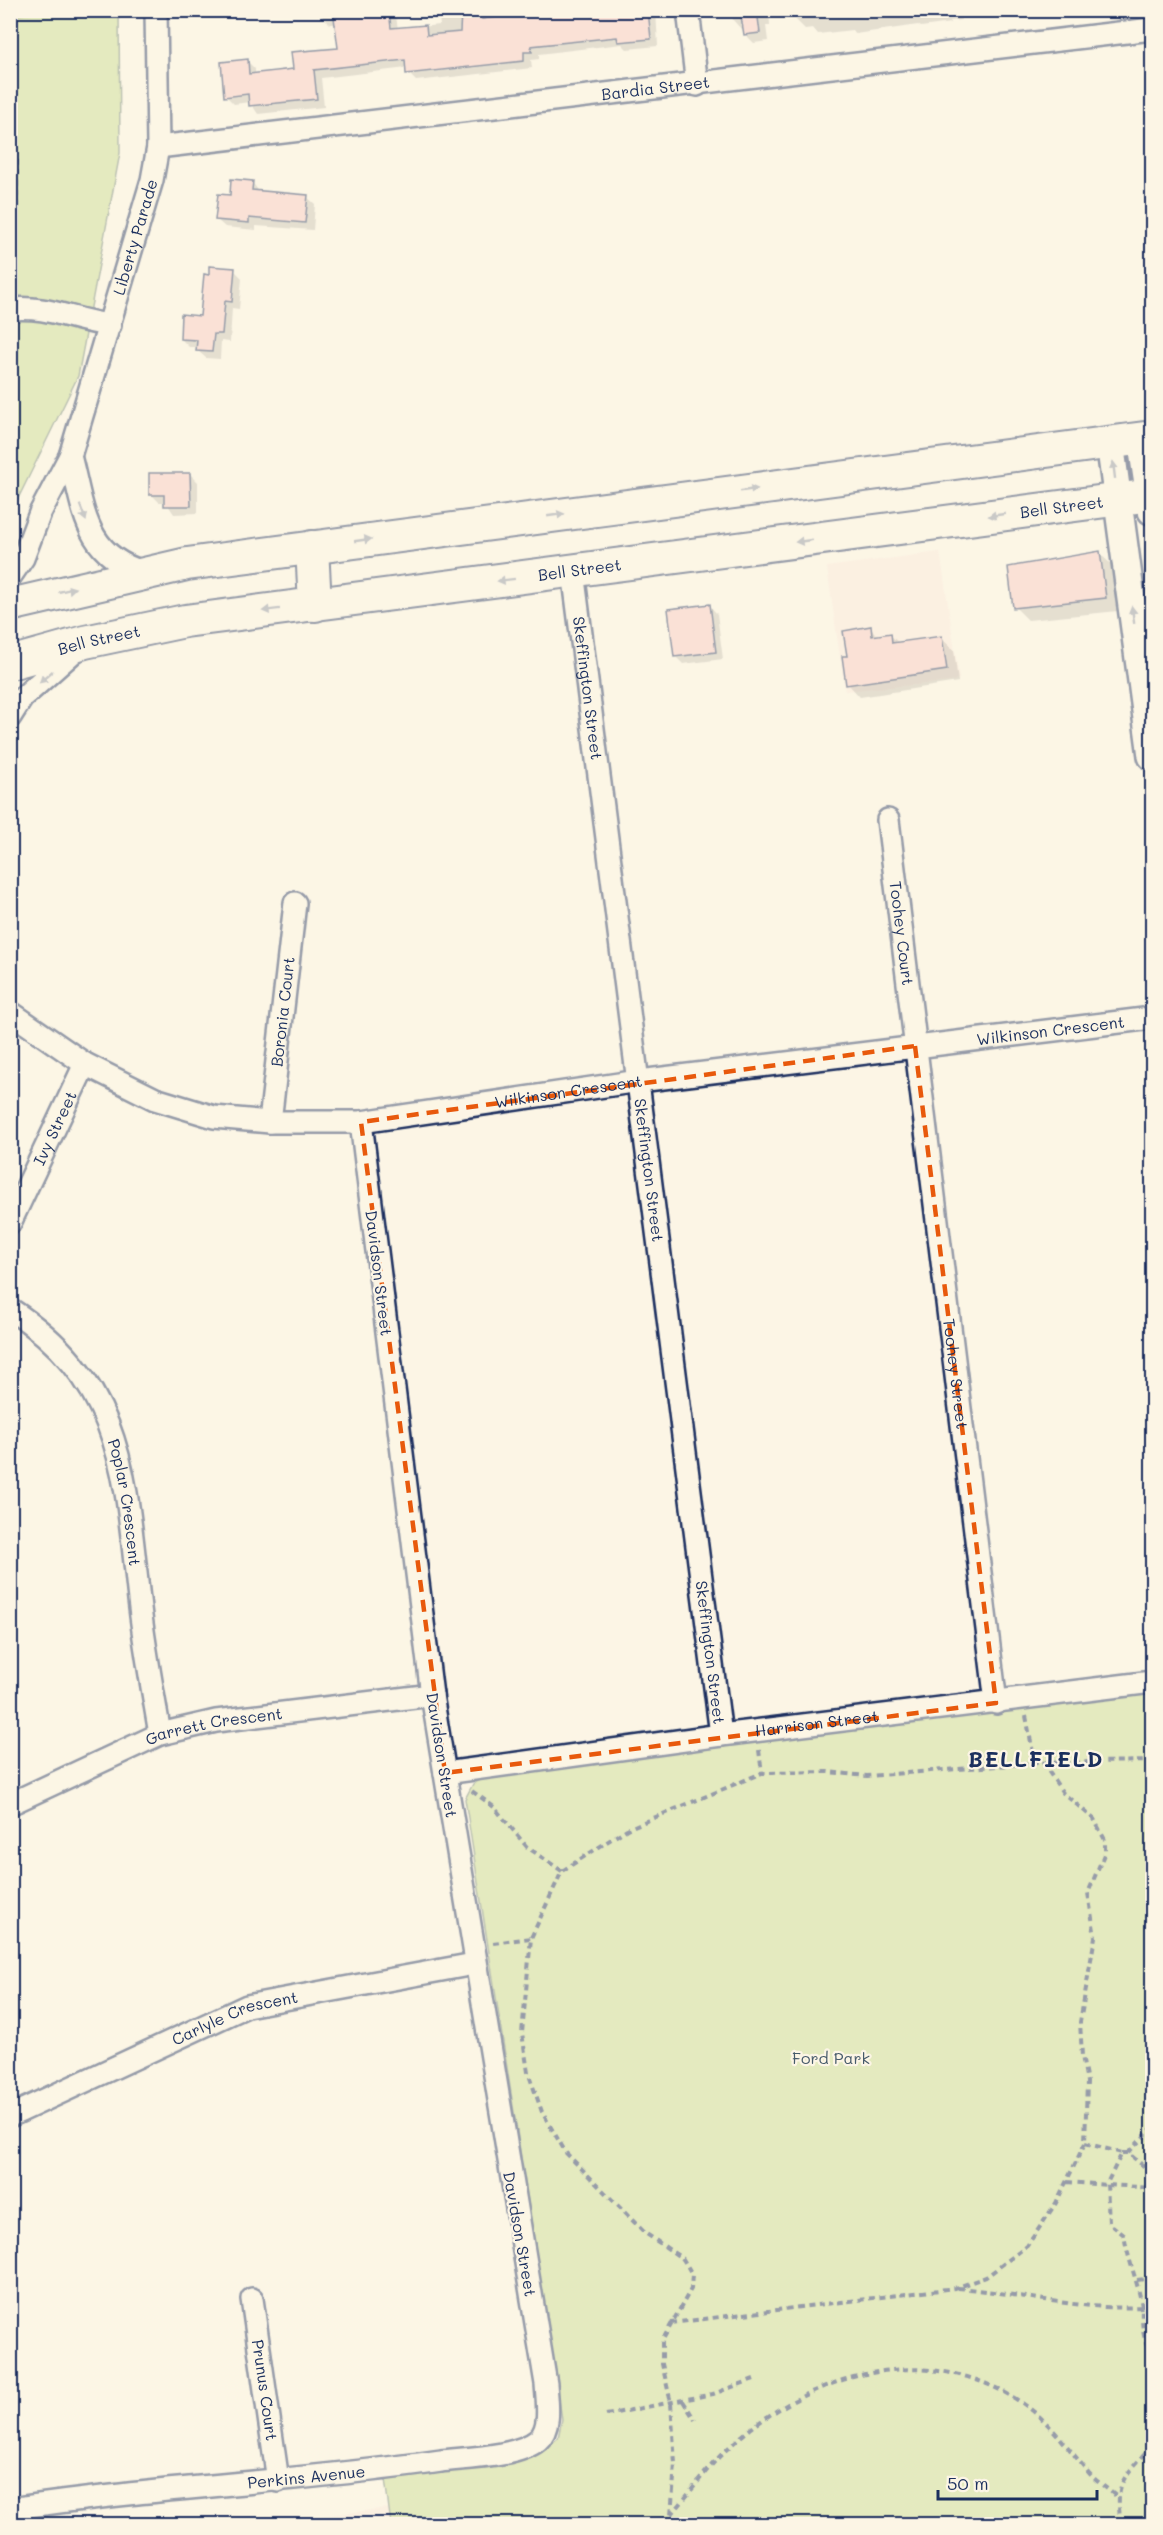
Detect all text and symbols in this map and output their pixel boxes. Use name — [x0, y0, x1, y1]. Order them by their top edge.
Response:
street label: Bardia Street — [600, 71, 711, 104]
street label: Liberty Parade — [107, 176, 162, 297]
one-way arrow — [1109, 461, 1118, 480]
one-way arrow — [740, 485, 759, 494]
street label: Bell Street — [1018, 490, 1104, 522]
one-way arrow — [79, 504, 89, 522]
one-way arrow — [547, 510, 566, 520]
one-way arrow — [987, 511, 1006, 520]
one-way arrow — [353, 536, 372, 545]
one-way arrow — [794, 536, 813, 545]
street label: Bell Street — [537, 553, 623, 585]
one-way arrow — [497, 575, 516, 584]
one-way arrow — [58, 585, 76, 595]
one-way arrow — [1128, 605, 1138, 624]
one-way arrow — [261, 606, 280, 615]
street label: Skeffington Street — [569, 615, 608, 761]
street label: Bell Street — [55, 620, 142, 659]
one-way arrow — [39, 670, 54, 683]
street label: Toohey Court — [886, 880, 919, 987]
street label: Boronia Court — [265, 955, 299, 1068]
street label: Wilkinson Crescent — [975, 1010, 1126, 1049]
street label: Wilkinson Crescent — [493, 1070, 643, 1112]
street label: Ivy Street — [28, 1087, 81, 1168]
street label: Skeffington Street — [630, 1097, 669, 1243]
street label: Davidson Street — [361, 1209, 398, 1337]
street label: Toohey Street — [939, 1317, 973, 1430]
street label: Poplar Crescent — [104, 1436, 146, 1567]
street label: Skeffington Street — [691, 1579, 731, 1725]
street label: Davidson Street — [422, 1691, 463, 1819]
street label: Garrett Crescent — [142, 1702, 283, 1750]
street label: Harrison Street — [753, 1705, 880, 1741]
district label: BELLFIELD — [968, 1744, 1104, 1773]
street label: Carlyle Crescent — [168, 1986, 299, 2050]
park label: Ford Park — [792, 2047, 870, 2068]
street label: Davidson Street — [499, 2170, 542, 2298]
street label: Prunus Court — [248, 2338, 283, 2442]
street label: Perkins Avenue — [246, 2460, 366, 2493]
scale bar — [938, 2463, 1097, 2501]
text: 50 m — [947, 2471, 989, 2495]

